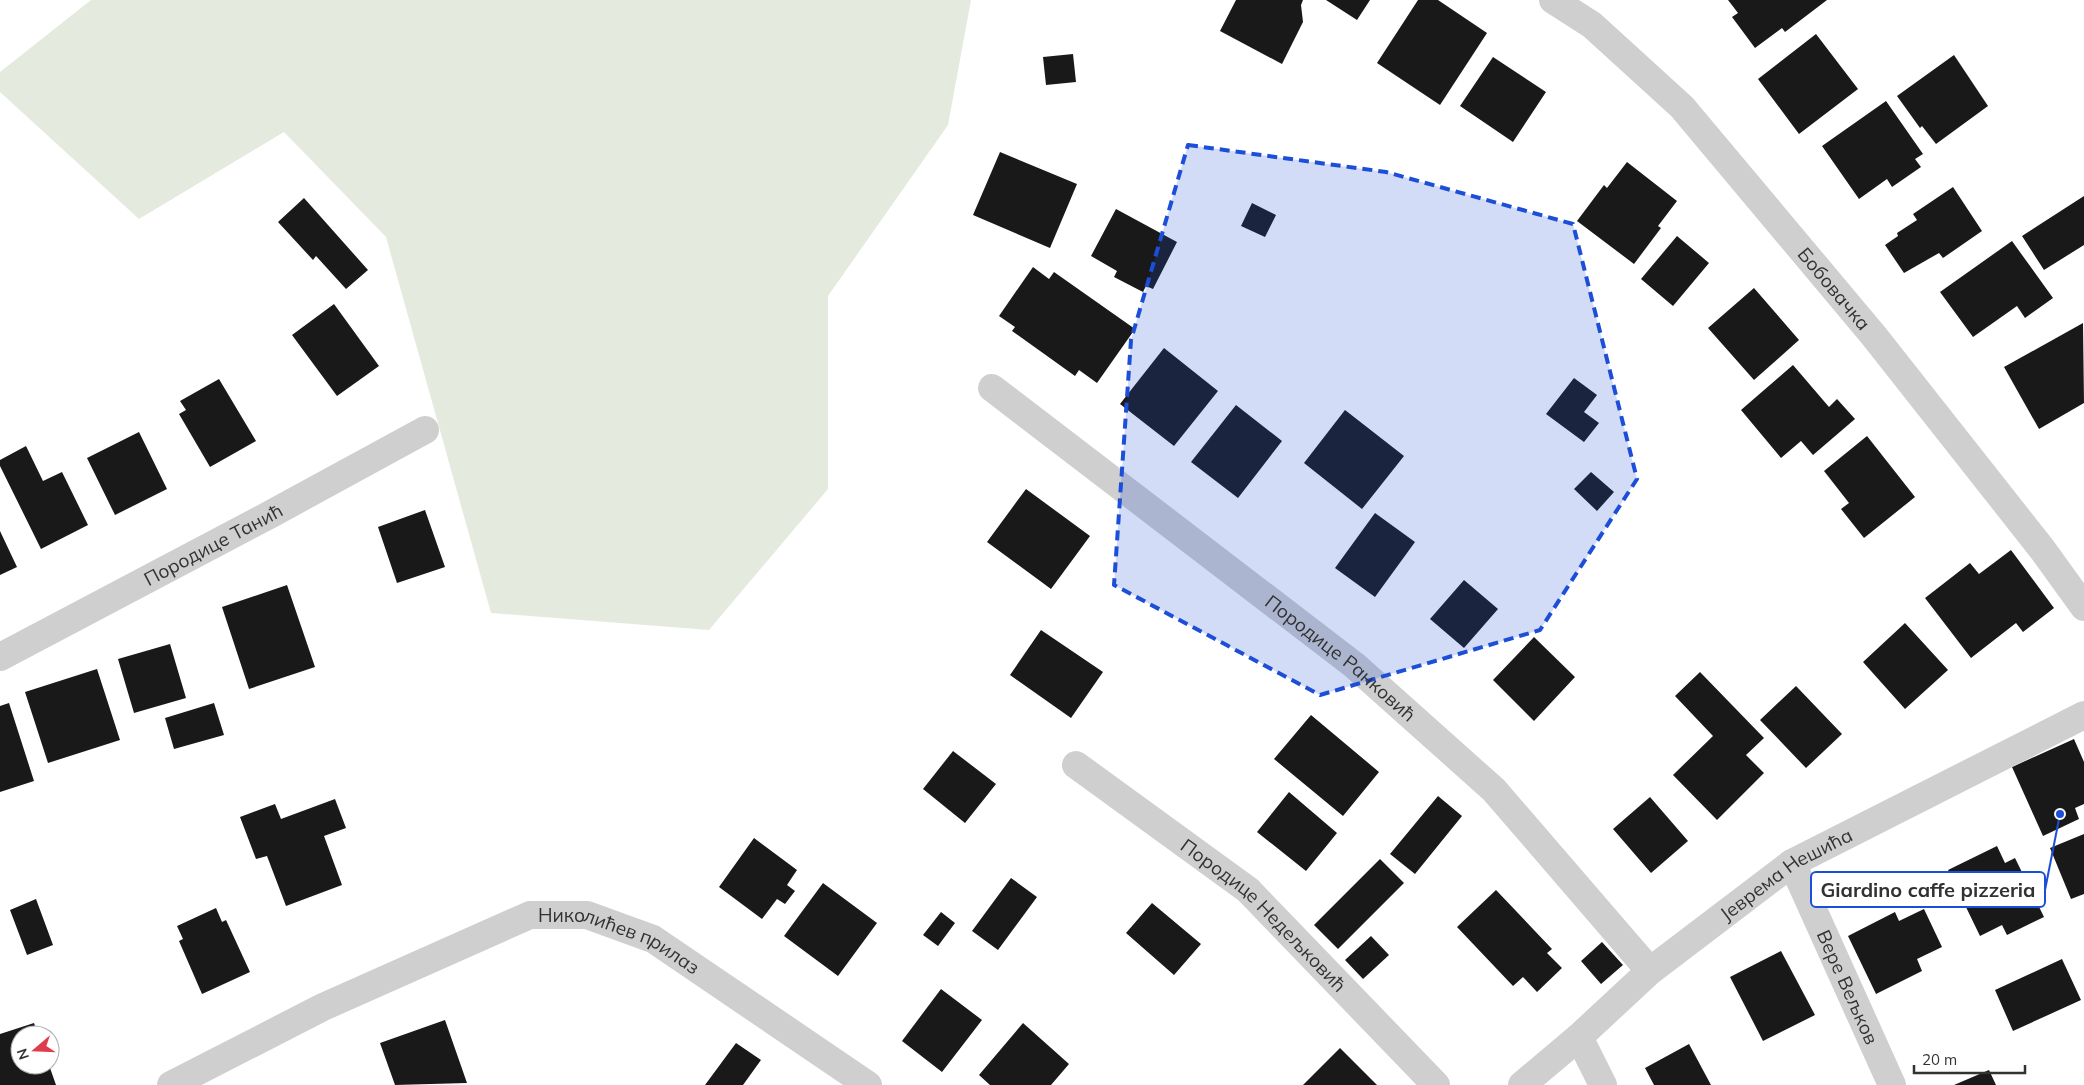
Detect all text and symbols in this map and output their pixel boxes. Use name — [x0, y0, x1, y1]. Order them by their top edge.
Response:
street label: Бобовачка — [1793, 242, 1876, 335]
street label: Породице Танић — [140, 498, 287, 591]
street label: Породице Ранковић — [1260, 589, 1421, 727]
street label: Јеврема Нешића — [1715, 822, 1856, 926]
street label: Породице Недељковић — [1176, 833, 1352, 997]
callout: Giardino caffe pizzeria — [1811, 872, 2045, 907]
text: Giardino caffe pizzeria — [1821, 877, 2035, 902]
street label: Николићев прилаз — [538, 903, 705, 979]
street label: Вере Вељков — [1812, 926, 1884, 1048]
north arrow — [10, 1025, 60, 1075]
scale bar — [1914, 1042, 2025, 1074]
text: N — [12, 1046, 33, 1062]
text: 20 m — [1922, 1050, 1957, 1069]

